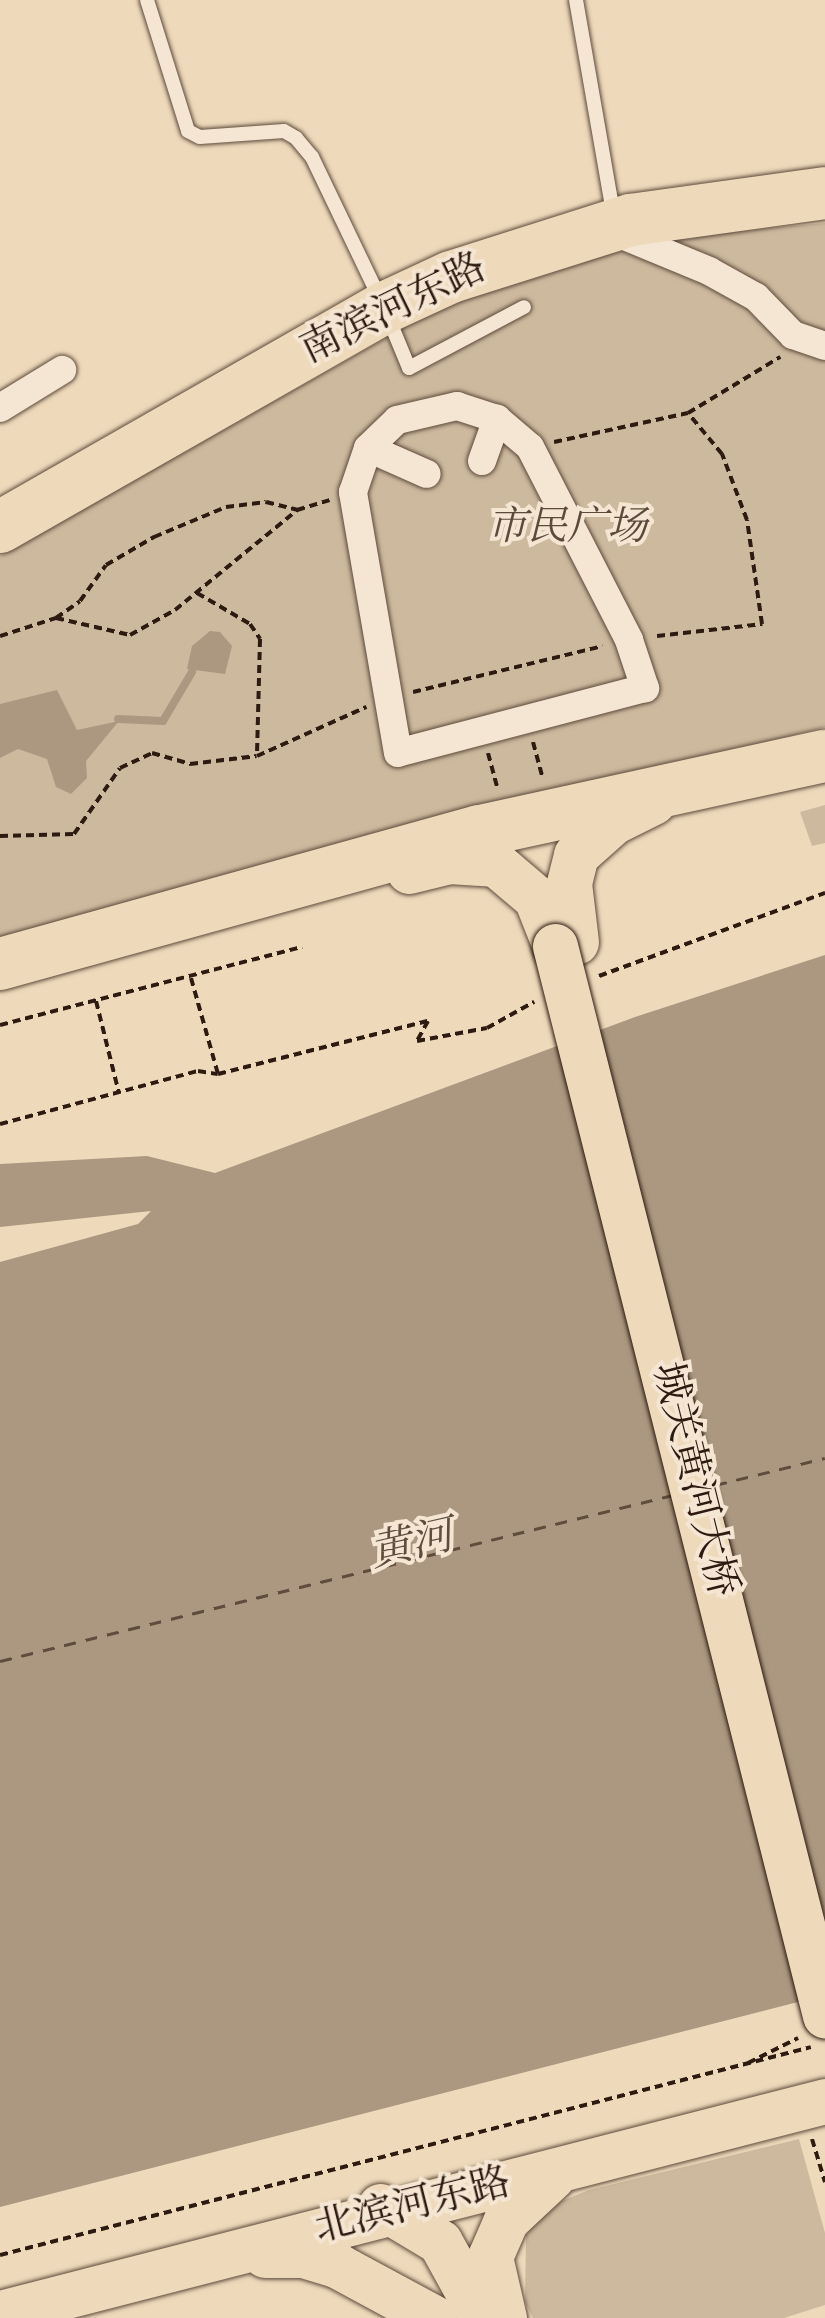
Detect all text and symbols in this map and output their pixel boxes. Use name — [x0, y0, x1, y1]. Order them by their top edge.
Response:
street label: 南滨河东路 — [294, 245, 494, 375]
park label: 市民广场 — [487, 505, 647, 553]
street label: 城关黄河大桥 — [641, 1358, 745, 1602]
water label: 黄河 — [365, 1513, 459, 1581]
street label: 北滨河东路 — [310, 2160, 516, 2254]

